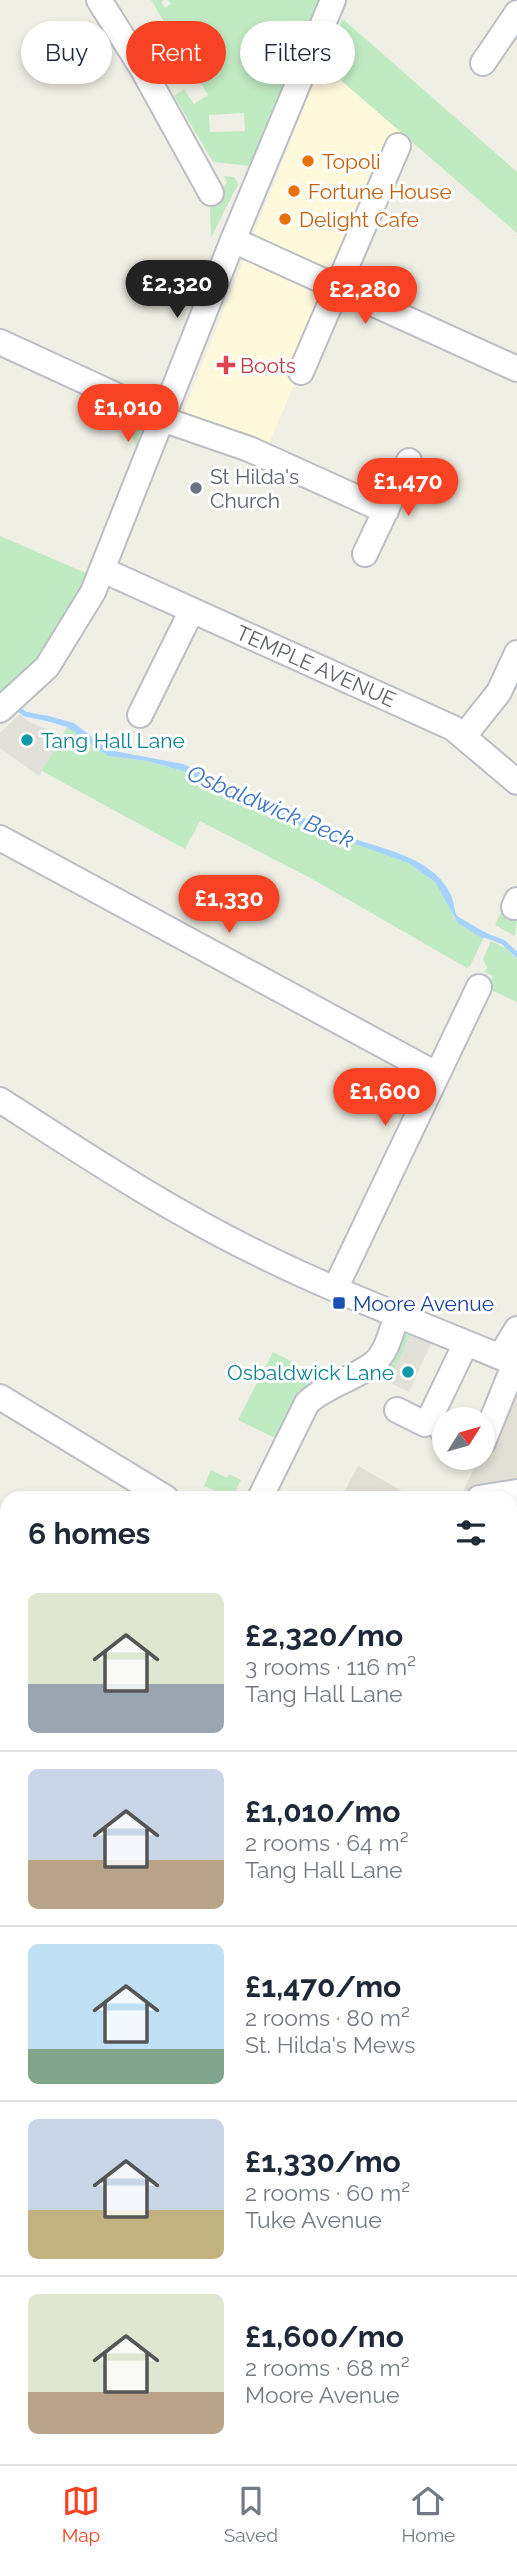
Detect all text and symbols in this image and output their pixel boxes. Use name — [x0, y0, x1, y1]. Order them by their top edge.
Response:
chip: Buy — [21, 21, 112, 84]
chip: Rent — [126, 21, 226, 84]
chip: Filters — [240, 21, 355, 84]
place label: Topoli — [322, 149, 381, 174]
marker: Topoli — [300, 153, 316, 169]
place label: Fortune House — [308, 179, 452, 204]
marker: Fortune House — [286, 183, 302, 199]
place label: Delight Cafe — [299, 207, 419, 232]
marker: Delight Cafe — [277, 211, 293, 227]
pin: £2,320 — [120, 260, 234, 320]
pin: £2,280 — [308, 266, 422, 326]
text: £2,320 — [142, 269, 212, 296]
text: £2,280 — [329, 275, 401, 302]
place label: Boots — [240, 353, 296, 378]
marker: Boots — [218, 357, 234, 373]
pin: £1,010 — [71, 384, 185, 444]
text: £1,010 — [94, 393, 162, 420]
pin: £1,470 — [351, 458, 465, 518]
place label: St Hilda's Church — [210, 464, 299, 513]
text: £1,470 — [373, 467, 443, 494]
marker: St Hilda's Church — [188, 480, 204, 496]
street label: TEMPLE AVENUE — [232, 620, 400, 712]
place label: Tang Hall Lane — [41, 728, 185, 753]
marker: Tang Hall Lane — [19, 732, 35, 748]
water label: Osbaldwick Beck — [184, 759, 358, 853]
pin: £1,330 — [172, 876, 286, 935]
text: £1,330 — [194, 884, 264, 911]
pin: £1,600 — [328, 1068, 442, 1128]
text: £1,600 — [349, 1077, 421, 1104]
place label: Moore Avenue — [353, 1291, 494, 1316]
marker: Moore Avenue — [331, 1295, 347, 1311]
place label: Osbaldwick Lane — [227, 1360, 394, 1385]
marker: Osbaldwick Lane — [400, 1364, 416, 1380]
north arrow — [432, 1407, 495, 1470]
map controls — [432, 1407, 495, 1470]
icon: filters — [452, 1514, 490, 1552]
text: 6 homes — [28, 1516, 150, 1551]
text: £2,320/mo — [245, 1618, 403, 1653]
icon: home — [84, 1621, 168, 1705]
text: 3 rooms · 116 m² — [245, 1653, 416, 1680]
text: Tang Hall Lane — [245, 1680, 403, 1707]
text: £1,010/mo — [245, 1794, 401, 1829]
icon: home — [84, 1797, 168, 1881]
text: 2 rooms · 64 m² — [245, 1829, 409, 1856]
text: Tang Hall Lane — [245, 1856, 403, 1883]
text: £1,470/mo — [245, 1969, 401, 2004]
icon: home — [84, 1972, 168, 2056]
text: 2 rooms · 80 m² — [245, 2004, 410, 2031]
text: St. Hilda's Mews — [245, 2031, 415, 2058]
text: £1,330/mo — [245, 2144, 401, 2179]
icon: home — [84, 2147, 168, 2231]
text: 2 rooms · 60 m² — [245, 2179, 410, 2206]
text: Tuke Avenue — [245, 2206, 382, 2233]
text: £1,600/mo — [245, 2319, 404, 2354]
icon: home — [84, 2322, 168, 2406]
text: 2 rooms · 68 m² — [245, 2354, 410, 2381]
text: Moore Avenue — [245, 2381, 399, 2408]
tab: Map — [62, 2482, 100, 2546]
tab: Saved — [224, 2482, 278, 2546]
tab: Home — [401, 2482, 455, 2546]

